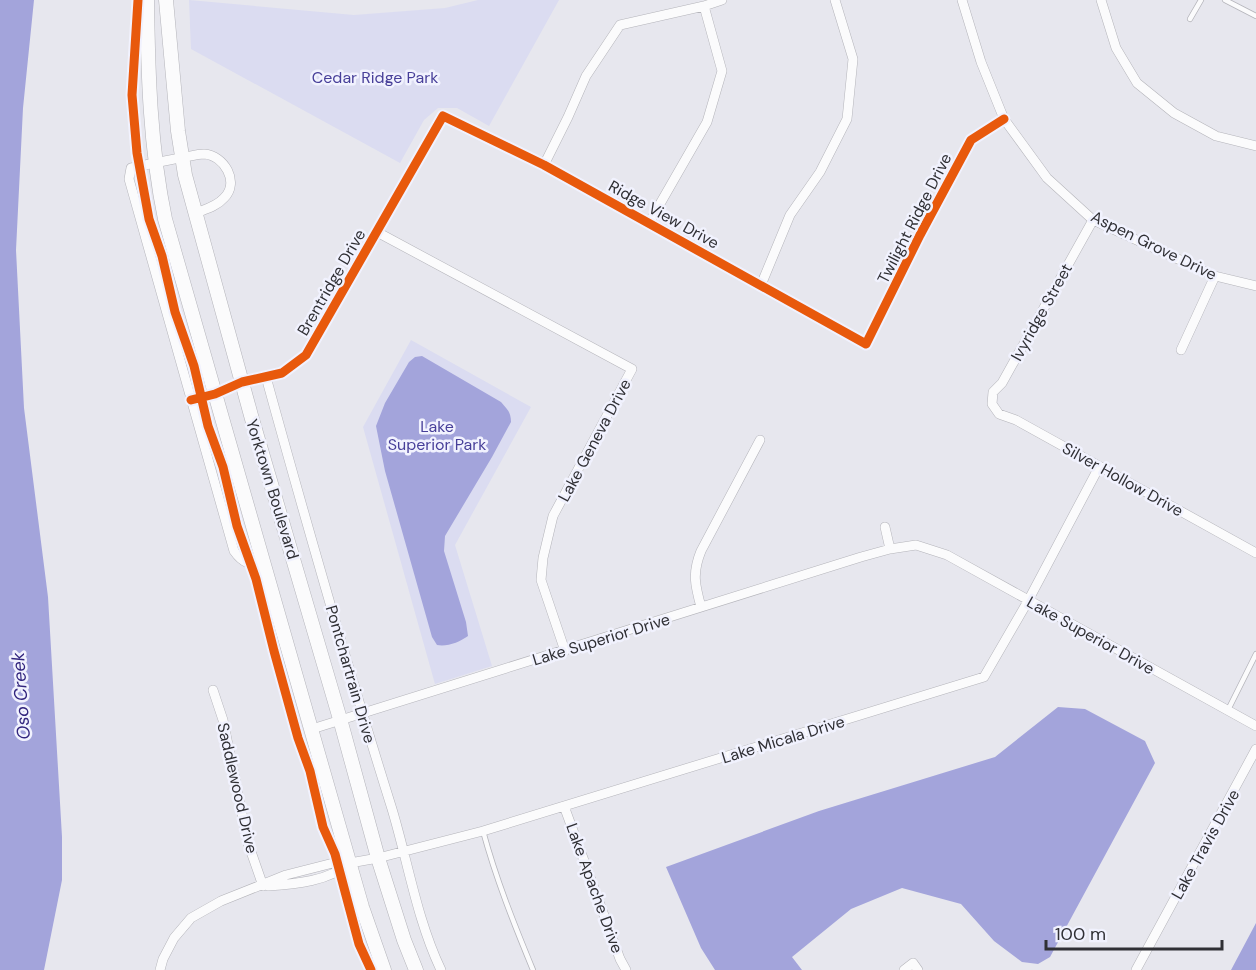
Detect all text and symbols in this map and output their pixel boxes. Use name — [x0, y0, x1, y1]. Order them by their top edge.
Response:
park label: Cedar Ridge Park — [312, 67, 438, 88]
street label: Twilight Ridge Drive — [873, 150, 956, 287]
street label: Ridge View Drive — [605, 175, 723, 253]
street label: Aspen Grove Drive — [1087, 206, 1220, 285]
street label: Brentridge Drive — [292, 225, 370, 339]
street label: Ivyridge Street — [1006, 260, 1077, 365]
street label: Lake Geneva Drive — [553, 375, 636, 505]
park label: Lake Superior Park — [388, 416, 486, 455]
street label: Yorktown Boulevard — [241, 417, 304, 562]
street label: Silver Hollow Drive — [1059, 438, 1187, 521]
street label: Lake Superior Drive — [1023, 592, 1158, 679]
street label: Pontchartrain Drive — [321, 603, 380, 746]
street label: Lake Superior Drive — [530, 609, 673, 670]
water label: Oso Creek — [6, 651, 36, 741]
street label: Lake Micala Drive — [719, 711, 847, 768]
street label: Saddlewood Drive — [212, 721, 263, 855]
street label: Lake Travis Drive — [1166, 785, 1244, 903]
street label: Lake Apache Drive — [561, 820, 628, 956]
scale bar — [1046, 913, 1222, 951]
text: 100 m — [1055, 922, 1106, 946]

